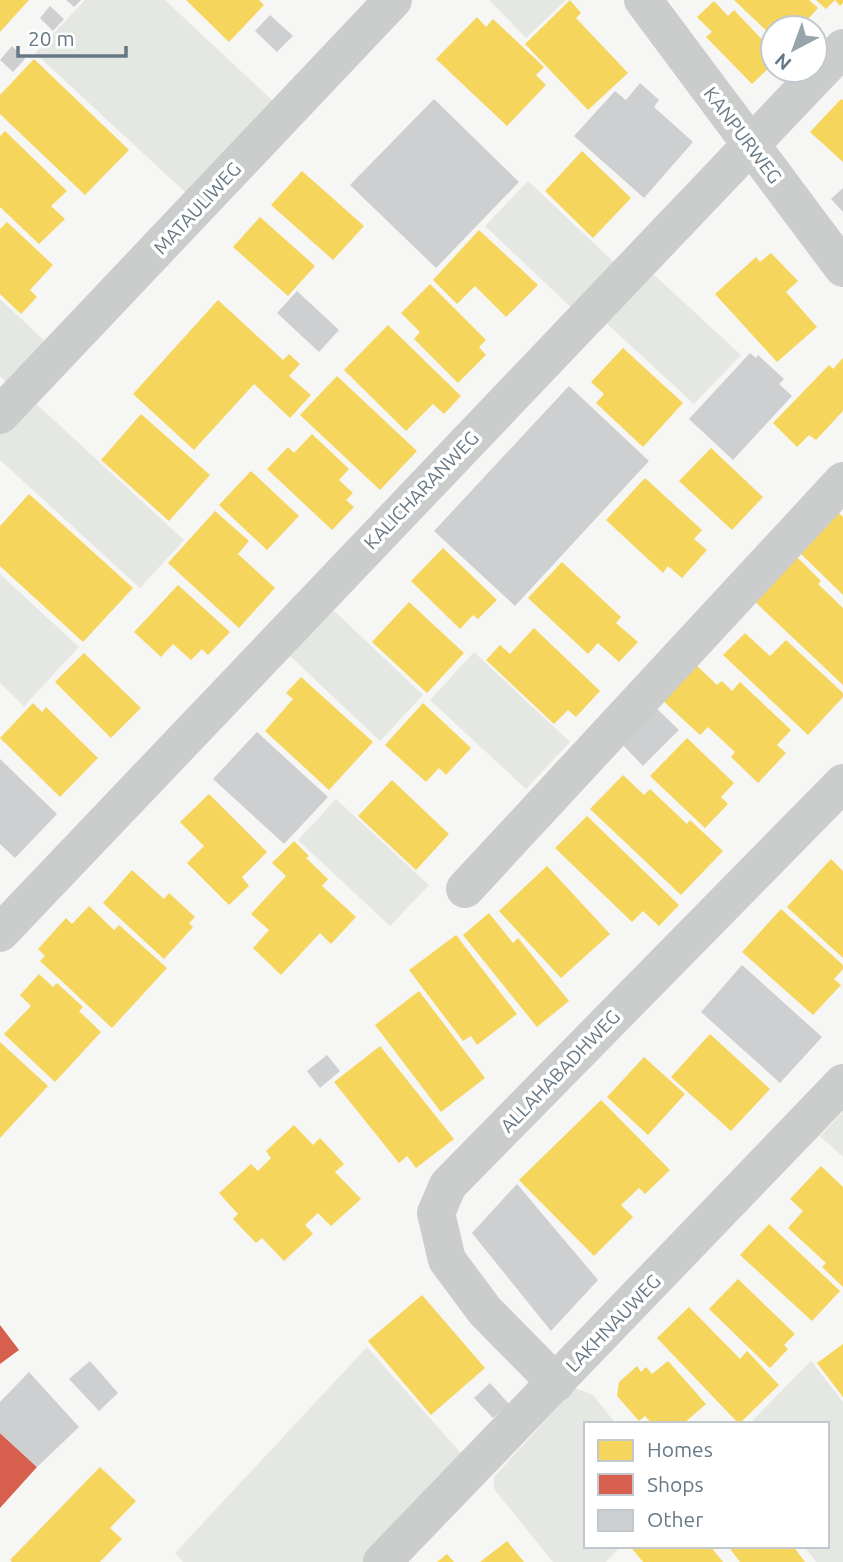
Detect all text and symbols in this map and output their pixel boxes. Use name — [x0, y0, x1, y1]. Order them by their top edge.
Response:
scale bar — [18, 14, 126, 58]
north arrow — [759, 14, 829, 84]
text: 20 m — [28, 26, 75, 50]
text: N — [770, 49, 795, 75]
street label: KANPURWEG — [700, 83, 786, 187]
street label: MATAULIWEG — [149, 157, 245, 259]
street label: KALICHARANWEG — [359, 427, 483, 553]
street label: ALLAHABADHWEG — [496, 1005, 624, 1137]
street label: LAKHNAUWEG — [561, 1270, 665, 1376]
legend — [584, 1422, 829, 1548]
text: Homes — [647, 1437, 713, 1461]
text: Shops — [647, 1472, 704, 1496]
text: Other — [647, 1507, 703, 1531]

